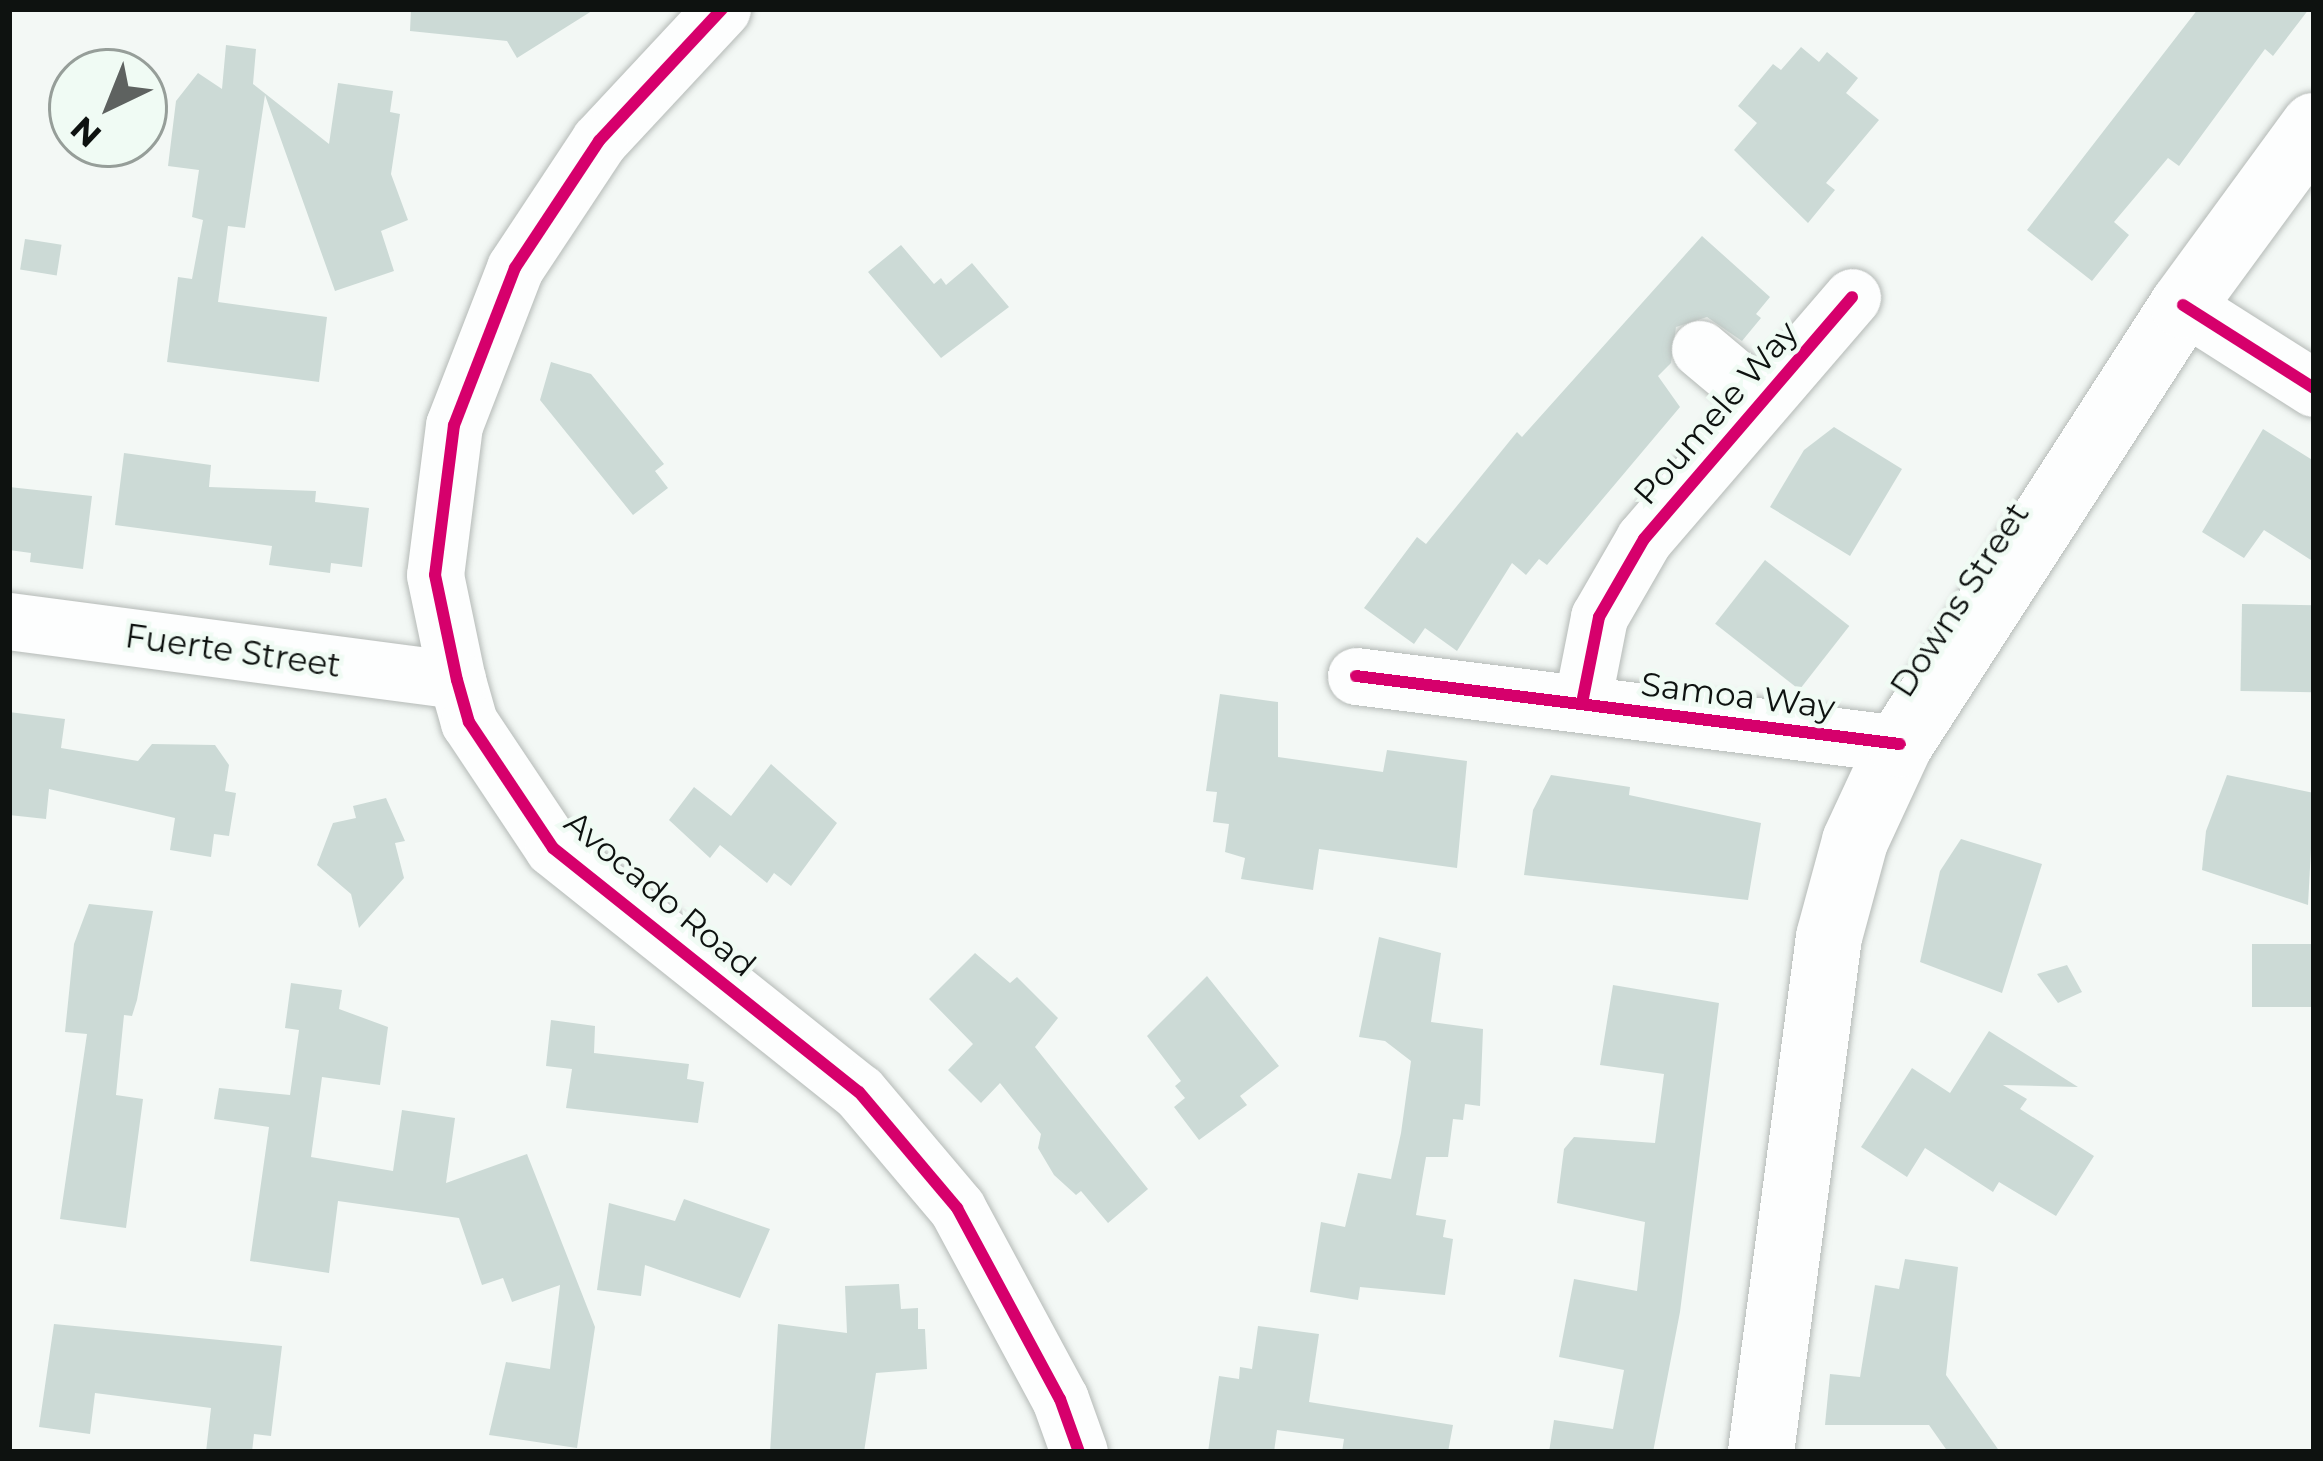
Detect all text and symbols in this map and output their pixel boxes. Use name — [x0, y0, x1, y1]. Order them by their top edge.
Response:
north arrow — [48, 48, 168, 168]
text: N — [62, 108, 109, 156]
street label: Poumele Way — [1626, 313, 1806, 513]
street label: Downs Street — [1883, 496, 2037, 704]
street label: Fuerte Street — [123, 616, 343, 686]
street label: Samoa Way — [1639, 664, 1837, 728]
street label: Avocado Road — [557, 803, 763, 985]

